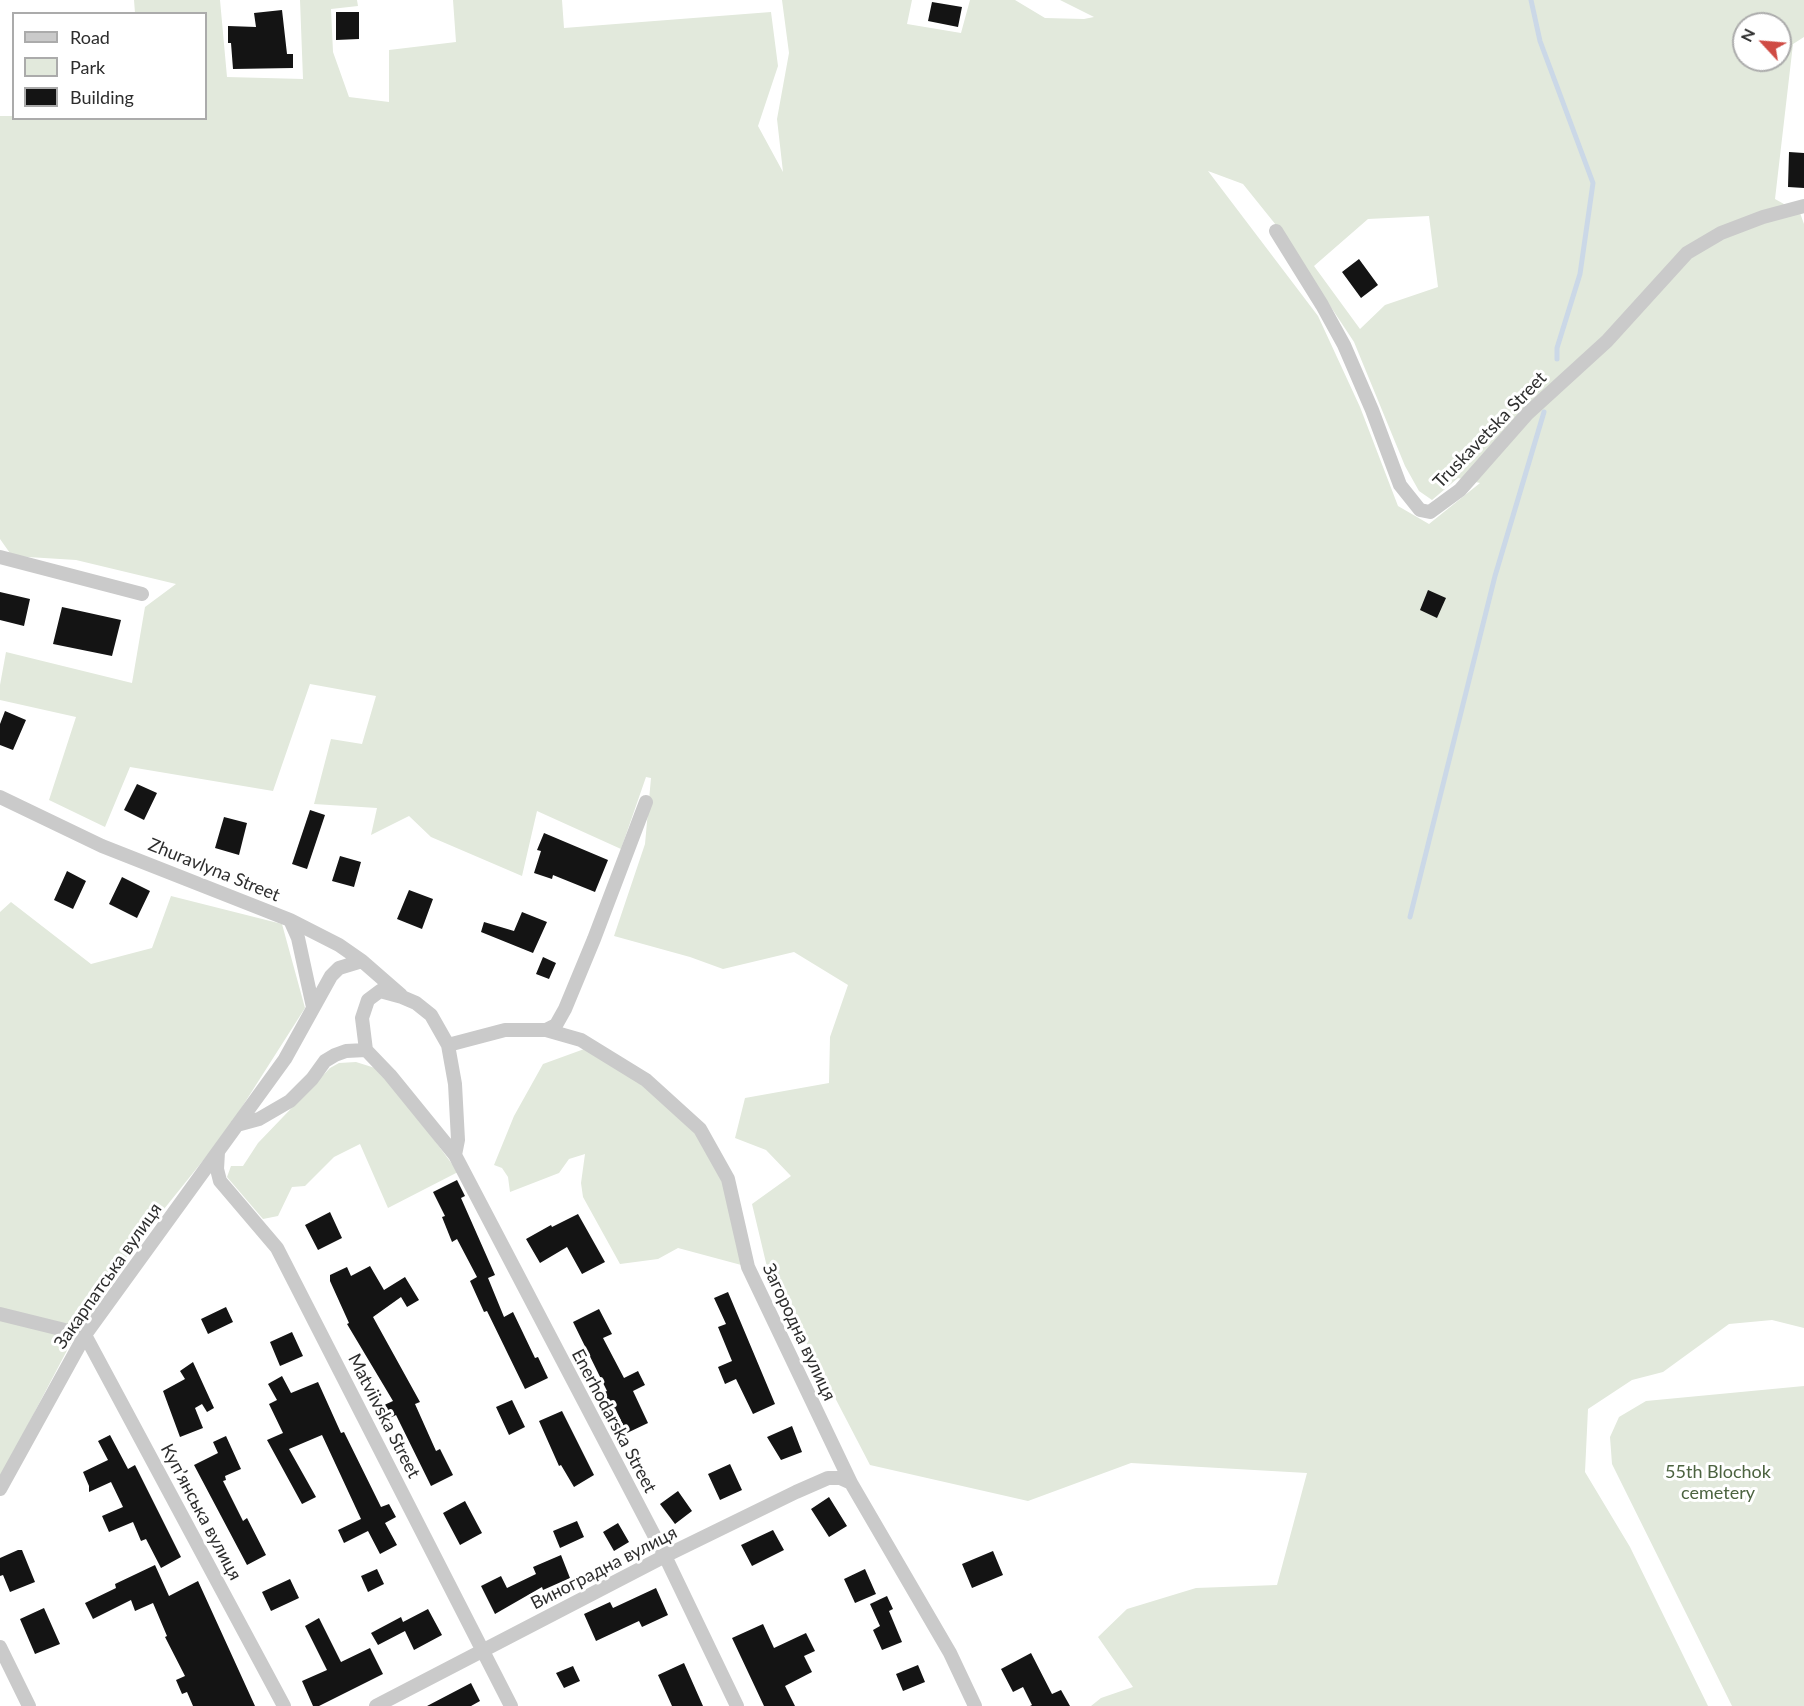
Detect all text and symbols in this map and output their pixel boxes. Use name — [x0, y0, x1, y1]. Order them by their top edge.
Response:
legend — [12, 12, 207, 120]
north arrow — [1732, 12, 1792, 72]
text: N — [1736, 25, 1758, 44]
text: Road — [70, 26, 110, 48]
text: Park — [70, 56, 105, 78]
text: Building — [70, 86, 134, 108]
street label: Truskavetska Street — [1429, 367, 1551, 493]
street label: Zhuravlyna Street — [145, 834, 283, 906]
street label: Закарпатська вулиця — [50, 1199, 166, 1353]
street label: Загородна вулиця — [758, 1260, 840, 1404]
street label: Enerhodarska Street — [567, 1345, 661, 1497]
street label: Matviivska Street — [343, 1350, 425, 1482]
street label: Купʼянська вулиця — [156, 1440, 246, 1584]
park label: 55th Blochok cemetery — [1665, 1461, 1771, 1504]
street label: Виноградна вулиця — [527, 1522, 681, 1614]

